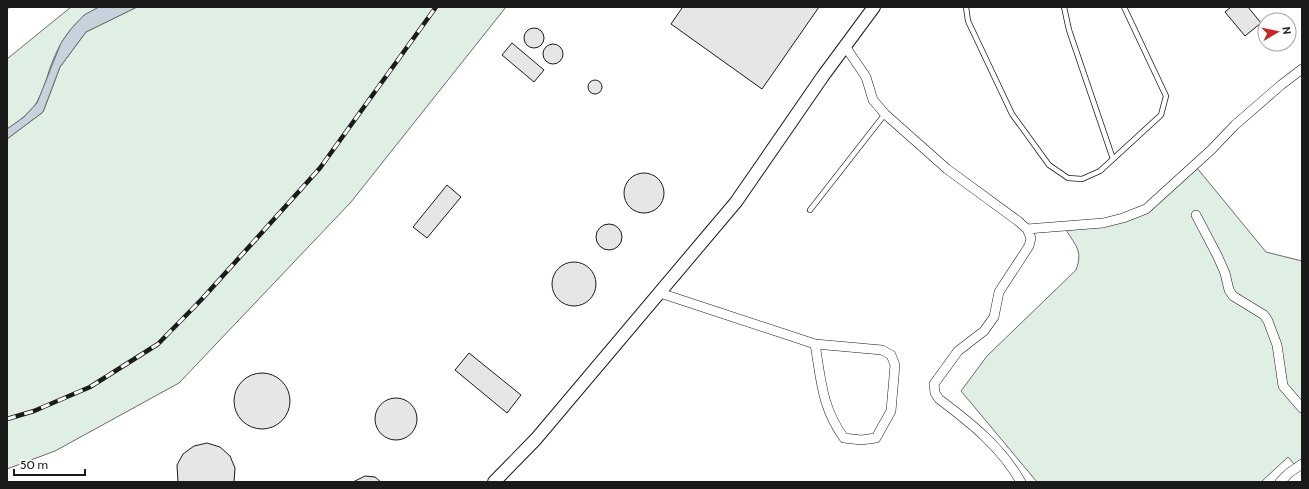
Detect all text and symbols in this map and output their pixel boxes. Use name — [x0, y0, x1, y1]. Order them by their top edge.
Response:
north arrow — [1257, 12, 1297, 52]
text: N — [1279, 25, 1294, 35]
scale bar — [14, 451, 85, 477]
text: 50 m — [20, 457, 48, 472]

